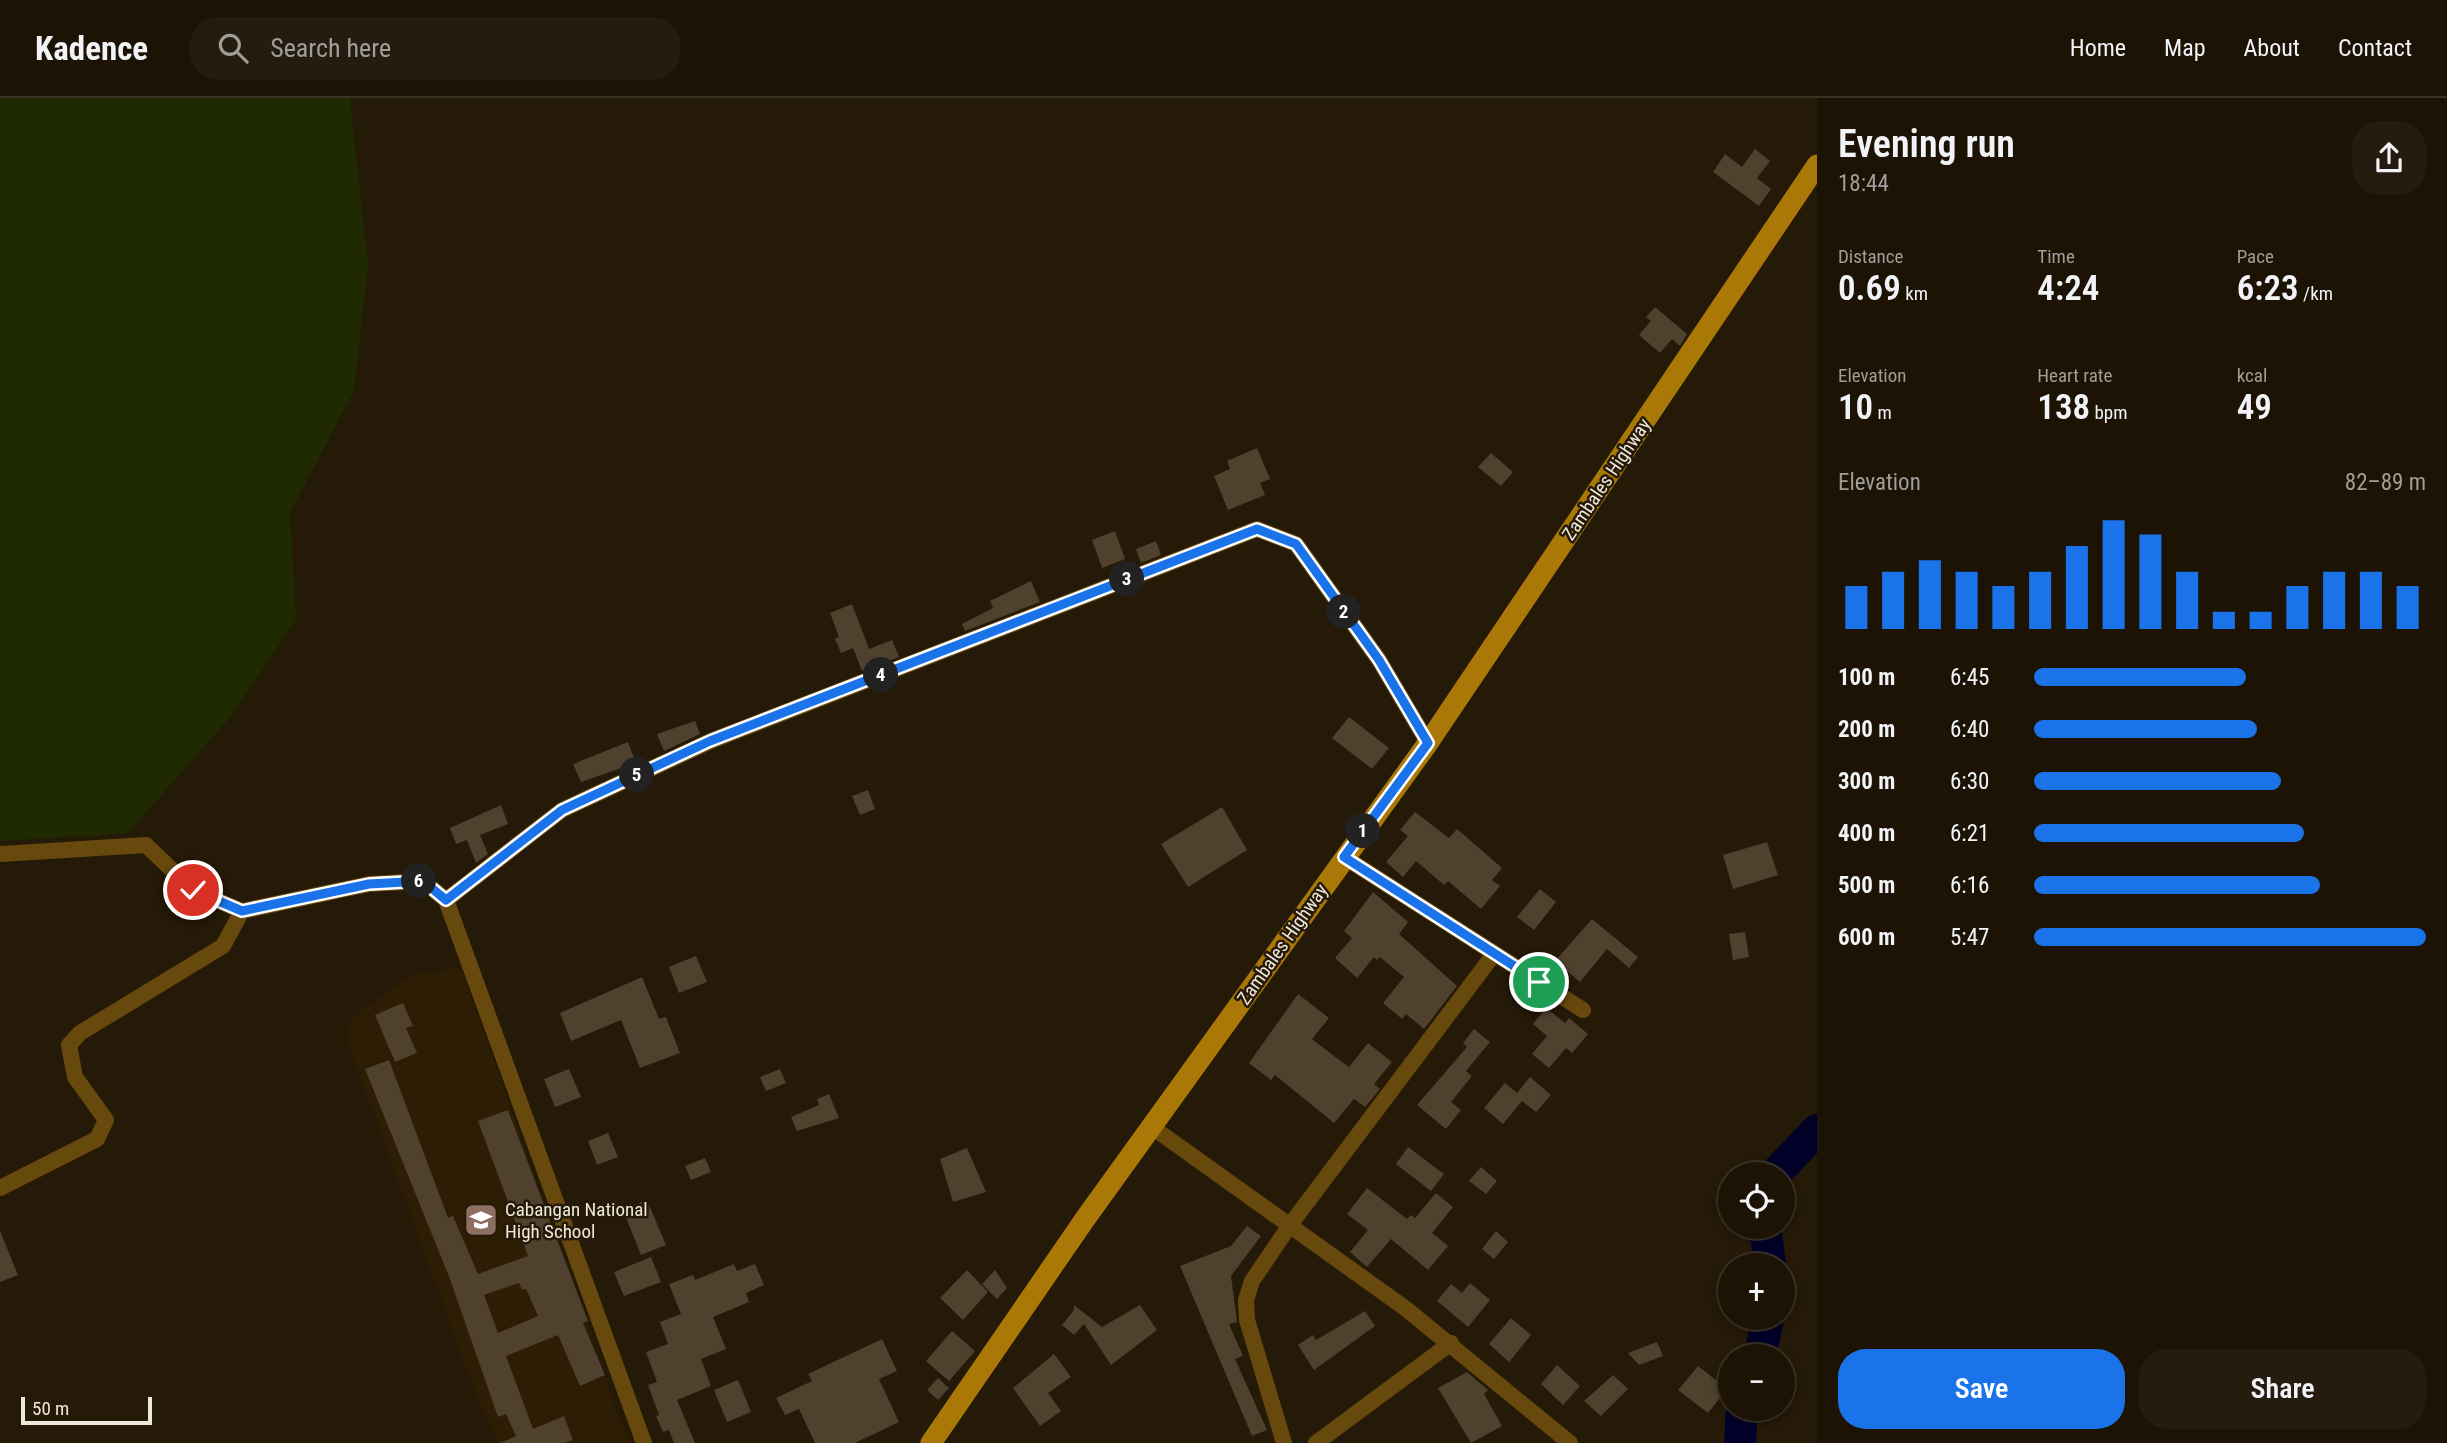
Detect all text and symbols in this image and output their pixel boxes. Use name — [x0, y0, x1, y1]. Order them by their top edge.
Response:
search box — [190, 17, 680, 80]
text: Kadence — [35, 29, 148, 68]
icon: search — [214, 29, 252, 67]
text: Search here — [270, 33, 391, 63]
text: Home — [2070, 34, 2126, 62]
text: Map — [2164, 34, 2206, 62]
text: About — [2244, 34, 2300, 62]
text: Contact — [2338, 34, 2412, 62]
button: share — [2352, 121, 2426, 195]
text: Evening run — [1838, 122, 2015, 166]
text: 18:44 — [1838, 170, 1889, 197]
text: Distance — [1838, 245, 1903, 268]
text: Time — [2037, 245, 2075, 268]
text: Pace — [2237, 245, 2274, 268]
text: 0.69 — [1838, 268, 1901, 309]
text: 4:24 — [2037, 268, 2099, 309]
text: 6:23 — [2237, 268, 2299, 309]
text: km — [1901, 282, 1928, 305]
text: /km — [2299, 282, 2333, 305]
text: Elevation — [1838, 364, 1906, 387]
text: Heart rate — [2037, 364, 2112, 387]
text: kcal — [2237, 364, 2267, 387]
text: 10 — [1838, 387, 1873, 428]
text: 138 — [2037, 387, 2090, 428]
text: 49 — [2237, 387, 2272, 428]
text: m — [1873, 401, 1892, 424]
text: bpm — [2090, 401, 2128, 424]
street label: Zambales Highway — [1557, 414, 1656, 545]
text: Elevation — [1838, 469, 1921, 496]
text: 82–89 m — [2345, 469, 2426, 496]
pin: 3 — [1110, 561, 1144, 596]
text: 3 — [1122, 567, 1131, 590]
pin: 2 — [1326, 594, 1362, 630]
text: 2 — [1339, 600, 1348, 623]
pin: 4 — [864, 658, 898, 692]
text: 4 — [876, 663, 885, 686]
text: 100 m — [1838, 664, 1895, 691]
text: 6:45 — [1950, 664, 1989, 691]
text: 200 m — [1838, 716, 1895, 743]
text: 6:40 — [1950, 716, 1989, 743]
pin: 5 — [620, 758, 654, 792]
text: 5 — [632, 763, 641, 786]
text: 300 m — [1838, 768, 1895, 795]
text: 6:30 — [1950, 768, 1989, 795]
pin: 1 — [1346, 814, 1380, 848]
text: 1 — [1358, 819, 1367, 842]
text: 400 m — [1838, 820, 1895, 847]
text: 6:21 — [1950, 820, 1989, 847]
pin — [163, 860, 223, 920]
pin: 6 — [402, 864, 436, 898]
text: 6 — [414, 869, 423, 892]
icon: check — [174, 871, 212, 909]
text: 500 m — [1838, 872, 1895, 899]
text: 6:16 — [1950, 872, 1989, 899]
street label: Zambales Highway — [1232, 879, 1333, 1009]
text: 600 m — [1838, 924, 1895, 951]
text: 5:47 — [1950, 924, 1989, 951]
pin — [1509, 952, 1569, 1012]
icon: arrive — [1520, 963, 1558, 1001]
map controls — [1718, 1162, 1795, 1421]
button: locate — [1718, 1162, 1795, 1239]
place label: Cabangan National High School — [505, 1198, 648, 1243]
school or university icon: Cabangan National High School — [462, 1201, 500, 1239]
button: + — [1718, 1253, 1795, 1330]
button: − — [1718, 1344, 1795, 1421]
button: Save — [1838, 1349, 2125, 1429]
button: Share — [2139, 1349, 2426, 1429]
scale bar — [21, 1394, 152, 1426]
text: 50 m — [32, 1397, 69, 1420]

